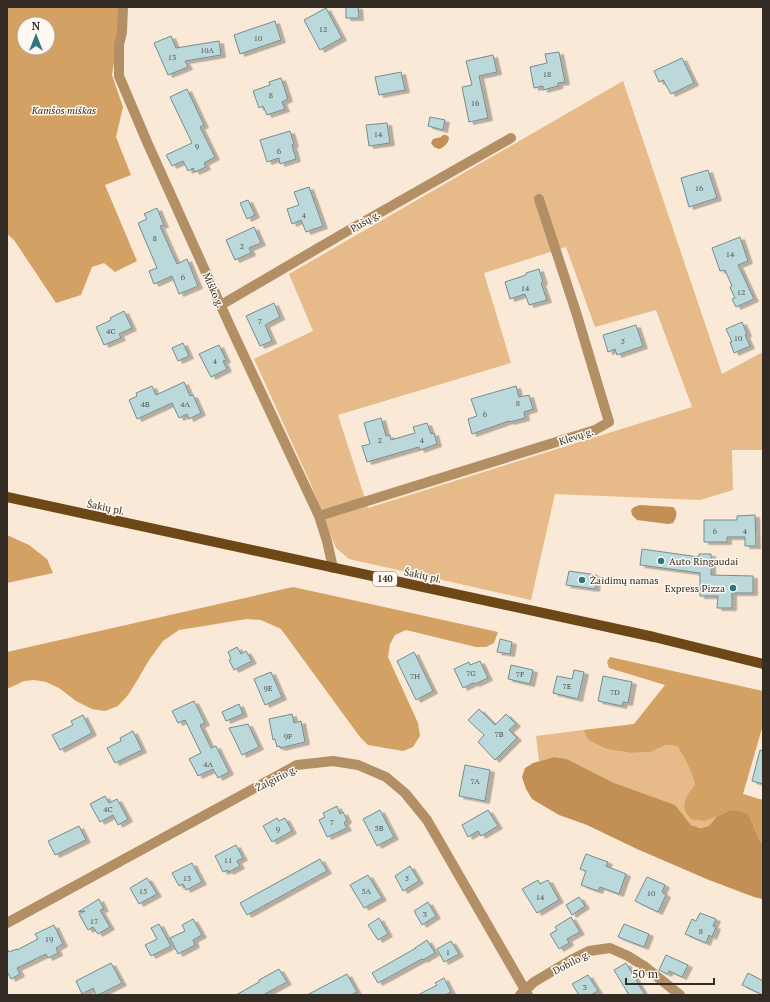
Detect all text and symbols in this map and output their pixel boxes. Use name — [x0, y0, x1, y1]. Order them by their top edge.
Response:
north arrow — [16, 16, 56, 56]
text: N — [32, 19, 41, 33]
house number: 12 — [319, 24, 327, 34]
house number: 10 — [254, 33, 262, 43]
house number: 10A — [200, 45, 215, 55]
house number: 13 — [168, 52, 176, 62]
house number: 18 — [543, 69, 551, 79]
house number: 8 — [269, 90, 273, 100]
house number: 16 — [471, 98, 480, 108]
park label: Kamšos miškas — [31, 104, 96, 117]
house number: 14 — [374, 129, 383, 139]
house number: 9 — [195, 141, 199, 151]
house number: 6 — [277, 146, 282, 156]
house number: 16 — [695, 183, 704, 193]
street label: Pušų g. — [348, 208, 383, 235]
house number: 4 — [302, 210, 307, 220]
house number: 8 — [153, 233, 157, 243]
house number: 2 — [240, 241, 244, 251]
house number: 14 — [726, 249, 735, 259]
street label: Miško g. — [200, 271, 227, 310]
house number: 6 — [181, 272, 186, 282]
house number: 14 — [521, 283, 530, 293]
house number: 12 — [737, 287, 745, 297]
house number: 7 — [258, 316, 262, 326]
house number: 4C — [106, 326, 116, 336]
house number: 10 — [734, 333, 742, 343]
house number: 5 — [621, 336, 625, 346]
house number: 4 — [213, 356, 218, 366]
house number: 8 — [516, 398, 520, 408]
house number: 4B — [140, 399, 150, 409]
house number: 4A — [180, 399, 190, 409]
house number: 6 — [483, 409, 488, 419]
street label: Klevų g. — [557, 425, 595, 448]
house number: 2 — [378, 435, 382, 445]
house number: 4 — [420, 435, 425, 445]
street label: Šakių pl. — [86, 497, 126, 518]
house number: 6 — [713, 526, 718, 536]
house number: 4 — [743, 526, 748, 536]
place label: Auto Ringaudai — [669, 555, 738, 568]
marker: Auto Ringaudai — [656, 556, 666, 566]
street label: Šakių pl. — [403, 565, 443, 586]
road number: 140 — [373, 572, 397, 586]
place label: Žaidimų namas — [590, 574, 659, 587]
marker: Žaidimų namas — [577, 575, 587, 585]
place label: Express Pizza — [665, 582, 725, 595]
marker: Express Pizza — [728, 583, 738, 593]
house number: 7G — [466, 668, 476, 678]
house number: 7F — [516, 669, 524, 679]
house number: 7H — [410, 671, 420, 681]
house number: 7E — [563, 681, 572, 691]
house number: 9E — [264, 683, 273, 693]
house number: 7D — [610, 687, 620, 697]
house number: 7B — [494, 729, 504, 739]
house number: 9F — [284, 731, 292, 741]
house number: 4A — [203, 759, 213, 769]
street label: Žalgirio g. — [253, 762, 300, 795]
house number: 7A — [470, 776, 480, 786]
house number: 4C — [103, 804, 113, 814]
house number: 7 — [330, 817, 334, 827]
house number: 5B — [374, 823, 384, 833]
house number: 9 — [276, 824, 280, 834]
house number: 11 — [224, 855, 232, 865]
house number: 13 — [183, 873, 191, 883]
house number: 5 — [405, 873, 409, 883]
house number: 15 — [139, 886, 147, 896]
house number: 5A — [361, 886, 371, 896]
house number: 10 — [647, 888, 655, 898]
house number: 14 — [536, 892, 545, 902]
house number: 3 — [423, 909, 427, 919]
house number: 17 — [90, 916, 98, 926]
house number: 8 — [699, 926, 703, 936]
house number: 19 — [45, 934, 53, 944]
house number: 1 — [446, 947, 450, 957]
street label: Dobilo g. — [550, 947, 592, 977]
scale bar — [626, 960, 714, 986]
text: 50 m — [632, 966, 659, 981]
house number: 3 — [583, 982, 587, 992]

